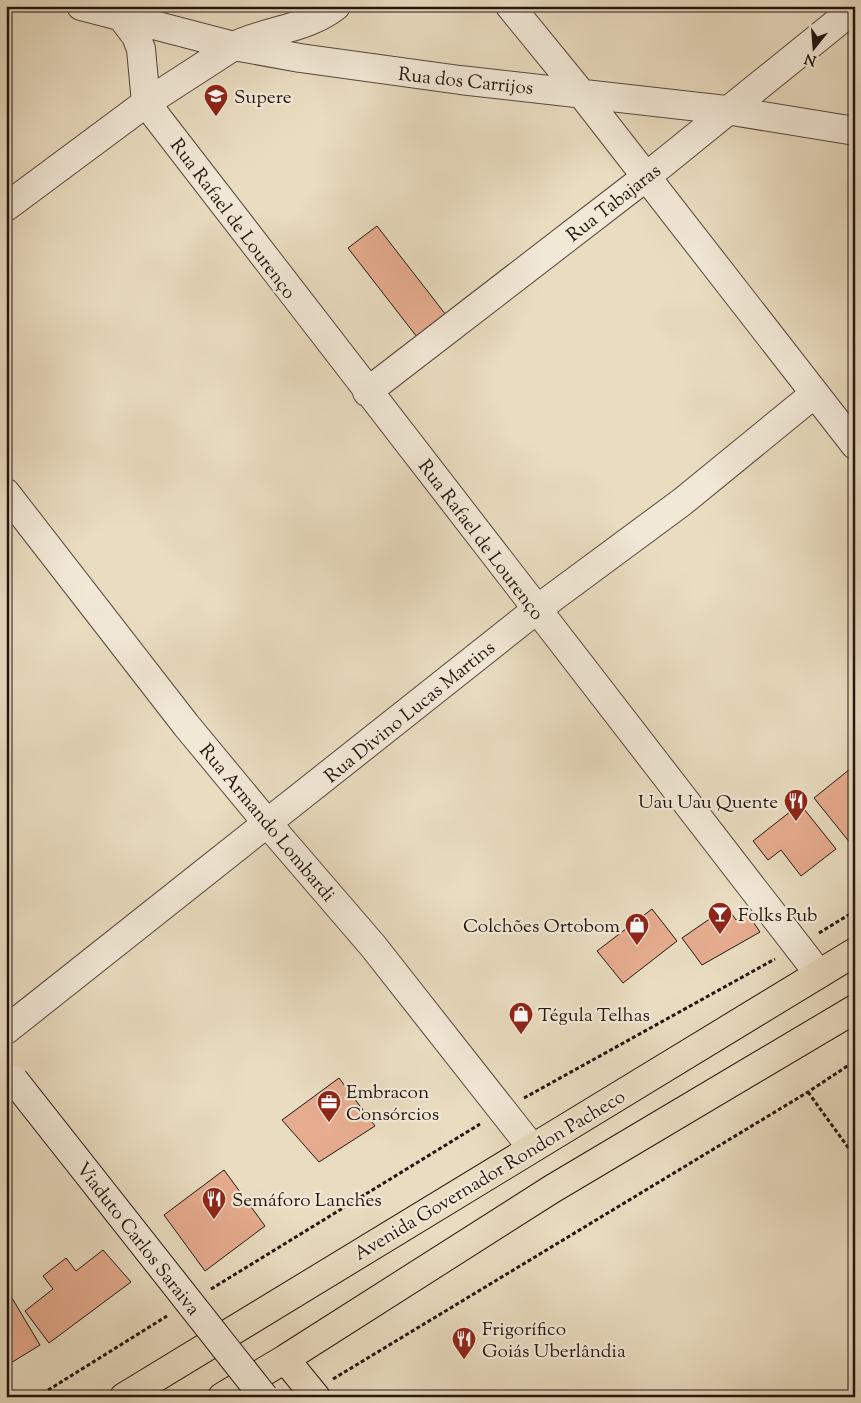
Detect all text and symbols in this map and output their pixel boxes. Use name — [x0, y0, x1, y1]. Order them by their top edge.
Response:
north arrow — [788, 22, 838, 72]
text: N — [803, 47, 819, 70]
street label: Rua dos Carrijos — [397, 62, 535, 103]
school or university icon: Supere — [203, 83, 229, 117]
place label: Supere — [234, 85, 292, 112]
street label: Rua Rafael de Lourenço — [163, 134, 301, 305]
street label: Rua Tabajaras — [562, 158, 667, 249]
street label: Rua Rafael de Lourenço — [411, 455, 549, 626]
street label: Rua Divino Lucas Martins — [319, 635, 502, 790]
street label: Rua Armando Lombardi — [192, 739, 340, 909]
restaurant icon: Uau Uau Quente — [783, 788, 809, 822]
place label: Uau Uau Quente — [638, 790, 778, 817]
bar icon: Folks Pub — [707, 901, 733, 935]
place label: Folks Pub — [738, 903, 818, 930]
shop icon: Colchões Ortobom — [624, 912, 650, 946]
place label: Colchões Ortobom — [463, 914, 620, 941]
shop icon: Tégula Telhas — [508, 1001, 534, 1035]
place label: Tégula Telhas — [538, 1003, 650, 1030]
place label: Embracon Consórcios — [346, 1080, 439, 1129]
street label: Avenida Governador Rondon Pacheco — [349, 1084, 631, 1268]
office icon: Embracon Consórcios — [316, 1089, 342, 1123]
street label: Viaduto Carlos Saraiva — [69, 1157, 206, 1322]
restaurant icon: Semáforo Lanches — [201, 1186, 227, 1220]
place label: Semáforo Lanches — [232, 1188, 382, 1215]
place label: Frigorífico Goiás Uberlândia — [482, 1317, 626, 1366]
restaurant icon: Frigorífico Goiás Uberlândia — [451, 1326, 477, 1360]

